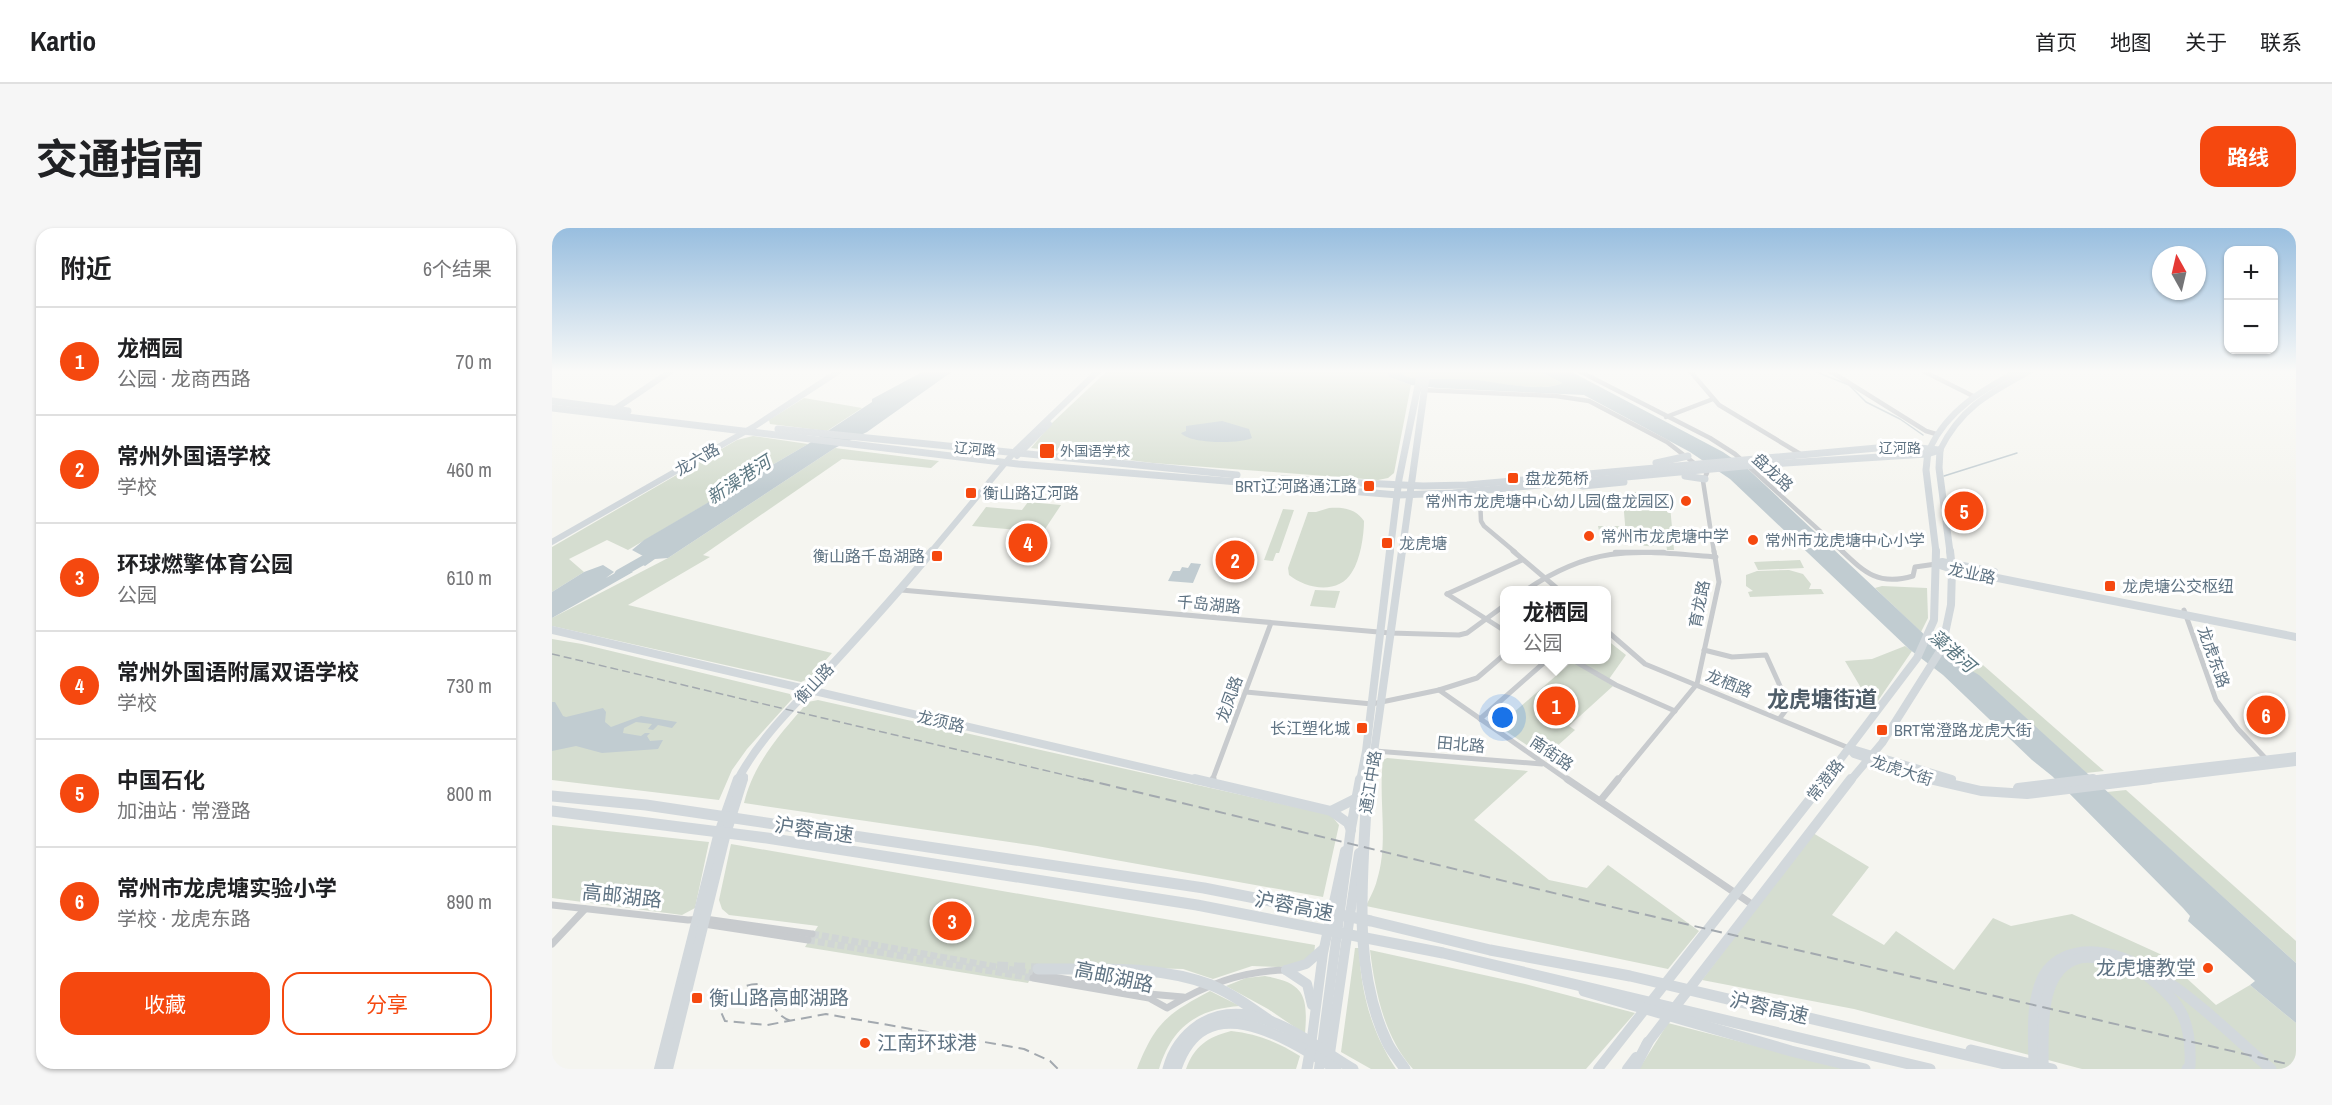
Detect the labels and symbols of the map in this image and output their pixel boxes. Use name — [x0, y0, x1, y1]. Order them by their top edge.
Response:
north arrow — [2152, 246, 2206, 300]
street label: 龙六路 — [671, 437, 723, 481]
street label: 辽河路 — [953, 438, 997, 460]
street label: 辽河路 — [1879, 439, 1921, 457]
marker: 外国语学校 — [1038, 442, 1056, 460]
place label: 外国语学校 — [1060, 442, 1130, 460]
water label: 新澡港河 — [702, 448, 778, 510]
street label: 盘龙路 — [1748, 448, 1798, 496]
place label: 盘龙苑桥 — [1525, 467, 1589, 489]
marker: 盘龙苑桥 — [1506, 471, 1520, 485]
place label: BRT辽河路通江路 — [1235, 475, 1357, 497]
marker: BRT辽河路通江路 — [1362, 479, 1376, 493]
place label: 衡山路辽河路 — [983, 482, 1079, 504]
marker: 衡山路辽河路 — [964, 486, 978, 500]
pin: 5 — [1944, 488, 1984, 534]
place label: 常州市龙虎塘中心幼儿园(盘龙园区) — [1425, 490, 1674, 512]
marker: 常州市龙虎塘中心幼儿园(盘龙园区) — [1679, 494, 1693, 508]
pin: 4 — [1008, 520, 1048, 566]
place label: 常州市龙虎塘中学 — [1601, 525, 1729, 547]
marker: 常州市龙虎塘中学 — [1582, 529, 1596, 543]
place label: 常州市龙虎塘中心小学 — [1765, 529, 1925, 551]
place label: 龙虎塘 — [1399, 532, 1447, 554]
marker: 常州市龙虎塘中心小学 — [1746, 533, 1760, 547]
marker: 龙虎塘 — [1380, 536, 1394, 550]
pin: 2 — [1216, 538, 1254, 582]
place label: 衡山路千岛湖路 — [813, 545, 925, 567]
marker: 衡山路千岛湖路 — [930, 549, 944, 563]
street label: 龙业路 — [1946, 557, 1998, 589]
place label: 龙虎塘公交枢纽 — [2122, 575, 2234, 597]
street label: 育龙路 — [1684, 578, 1714, 630]
marker: 龙虎塘公交枢纽 — [2103, 579, 2117, 593]
street label: 千岛湖路 — [1176, 590, 1242, 618]
water label: 藻港河 — [1924, 623, 1983, 680]
street label: 龙虎东路 — [2193, 623, 2235, 691]
street label: 衡山路 — [790, 658, 838, 708]
street label: 龙栖路 — [1703, 664, 1755, 702]
street label: 龙凤路 — [1210, 673, 1248, 725]
pin: 1 — [1536, 684, 1576, 728]
district label: 龙虎塘街道 — [1767, 684, 1877, 714]
pin: 6 — [2246, 692, 2286, 738]
your location — [1488, 703, 1517, 732]
street label: 龙须路 — [915, 705, 967, 737]
place label: 长江塑化城 — [1270, 717, 1350, 739]
place label: BRT常澄路龙虎大街 — [1894, 719, 2032, 741]
marker: 长江塑化城 — [1355, 721, 1369, 735]
marker: BRT常澄路龙虎大街 — [1875, 723, 1889, 737]
street label: 南街路 — [1526, 730, 1578, 776]
street label: 田北路 — [1436, 731, 1486, 757]
street label: 通江中路 — [1354, 749, 1386, 815]
street label: 龙虎大街 — [1868, 750, 1936, 790]
street label: 常澄路 — [1802, 754, 1848, 806]
street label: 沪蓉高速 — [773, 811, 856, 848]
street label: 高邮湖路 — [581, 878, 663, 913]
street label: 沪蓉高速 — [1252, 885, 1336, 926]
pin: 3 — [932, 898, 972, 944]
place label: 龙虎塘教堂 — [2096, 954, 2196, 981]
street label: 高邮湖路 — [1072, 955, 1156, 998]
marker: 龙虎塘教堂 — [2201, 961, 2215, 975]
place label: 衡山路高邮湖路 — [709, 984, 849, 1011]
street label: 沪蓉高速 — [1727, 985, 1811, 1030]
marker: 衡山路高邮湖路 — [690, 991, 704, 1005]
place label: 江南环球港 — [877, 1029, 977, 1056]
marker: 江南环球港 — [858, 1036, 872, 1050]

